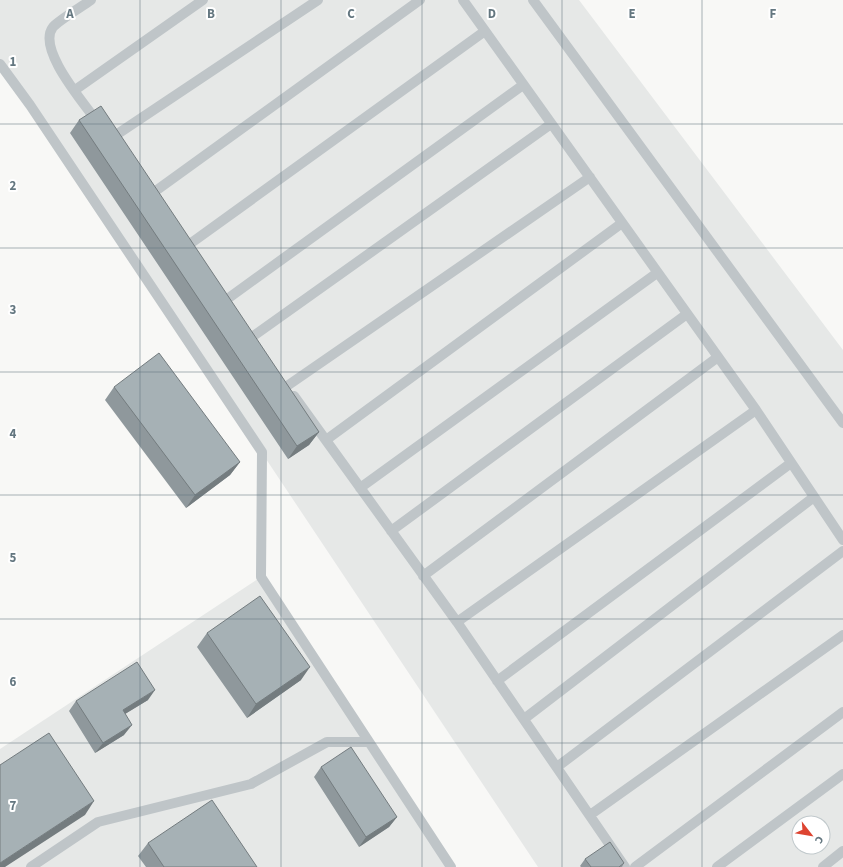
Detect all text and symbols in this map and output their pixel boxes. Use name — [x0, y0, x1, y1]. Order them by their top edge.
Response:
text: A — [65, 5, 74, 23]
text: B — [207, 5, 215, 23]
text: C — [347, 5, 355, 23]
text: D — [488, 5, 496, 23]
text: E — [628, 5, 636, 23]
text: F — [770, 5, 777, 23]
text: 1 — [10, 53, 17, 71]
text: 2 — [10, 177, 17, 195]
text: 3 — [10, 301, 17, 319]
text: 4 — [10, 425, 17, 443]
text: 5 — [10, 549, 17, 567]
text: 6 — [10, 673, 17, 691]
text: 7 — [10, 797, 17, 815]
north arrow — [791, 815, 831, 855]
text: С — [811, 833, 827, 847]

